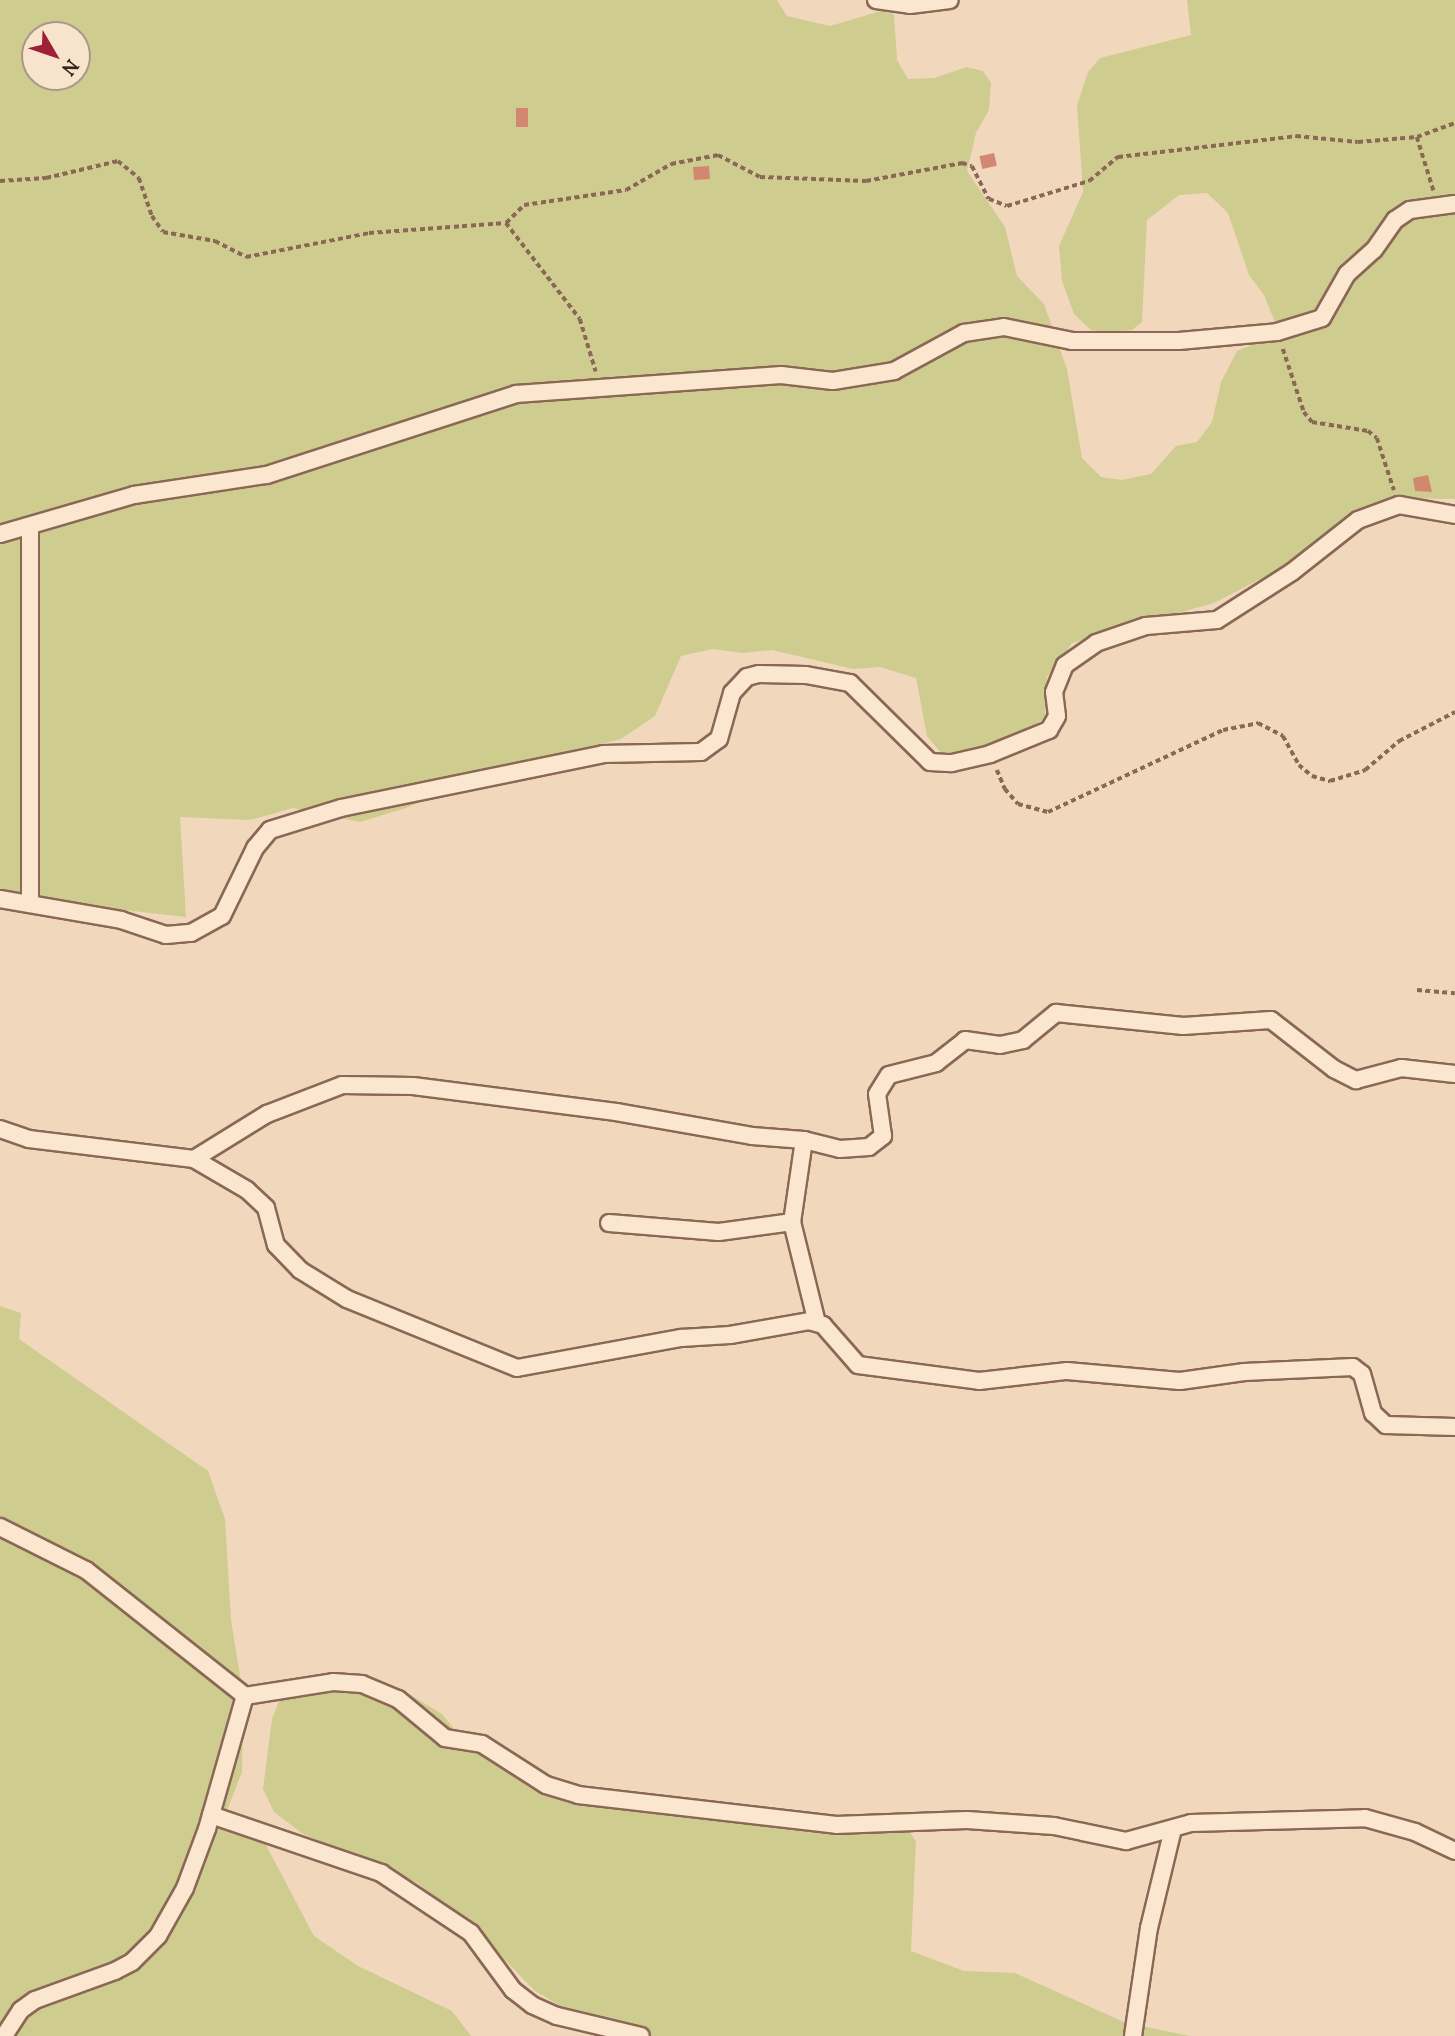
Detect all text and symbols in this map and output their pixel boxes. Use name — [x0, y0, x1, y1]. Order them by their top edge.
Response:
north arrow — [21, 21, 91, 91]
text: N — [57, 55, 85, 81]

